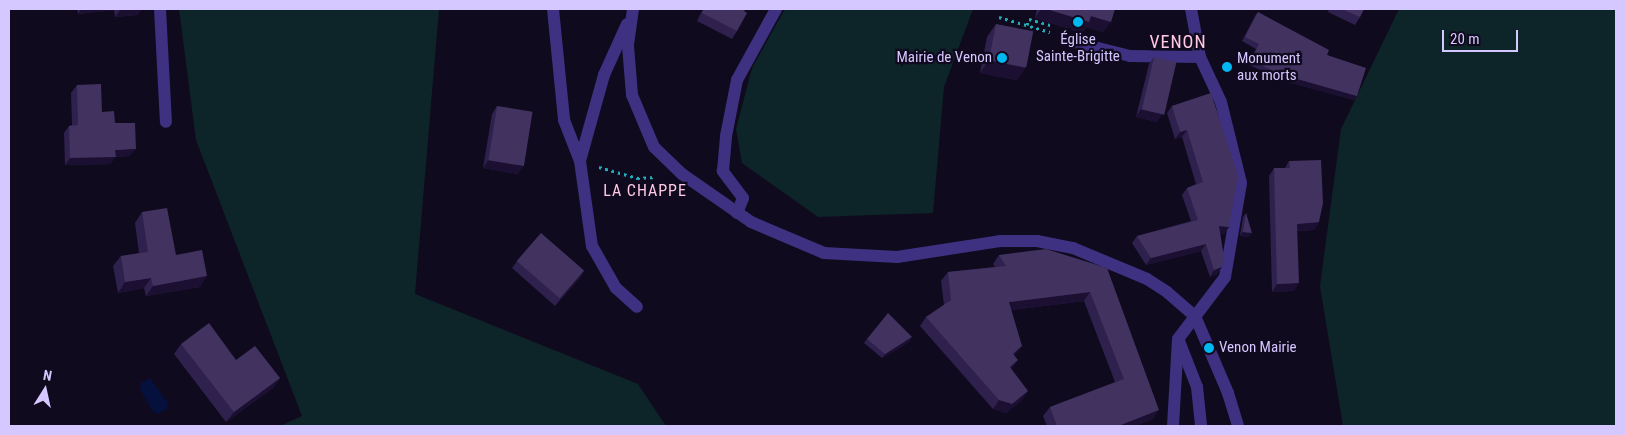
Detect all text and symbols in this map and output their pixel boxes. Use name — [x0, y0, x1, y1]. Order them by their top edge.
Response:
marker: Église Sainte-Brigitte — [1072, 16, 1084, 28]
scale bar — [1445, 20, 1521, 52]
place label: Église Sainte-Brigitte — [1036, 30, 1120, 65]
text: 20 m — [1450, 30, 1480, 48]
district label: VENON — [1149, 31, 1207, 53]
place label: Mairie de Venon — [896, 49, 992, 67]
place label: Monument aux morts — [1237, 49, 1300, 84]
marker: Mairie de Venon — [996, 52, 1008, 64]
marker: Monument aux morts — [1221, 61, 1233, 73]
district label: LA CHAPPE — [602, 181, 688, 201]
place label: Venon Mairie — [1219, 339, 1297, 357]
marker: Venon Mairie — [1203, 342, 1215, 354]
north arrow — [20, 365, 70, 415]
text: N — [42, 367, 53, 384]

